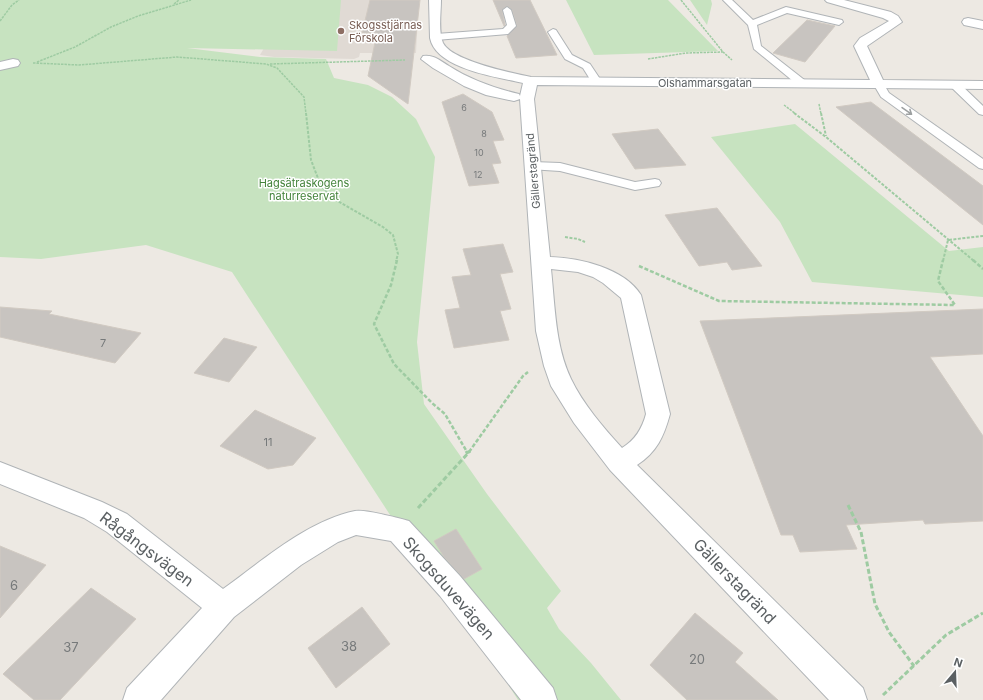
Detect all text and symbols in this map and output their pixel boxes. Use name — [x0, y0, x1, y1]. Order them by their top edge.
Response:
place label: Skogsstjärnas Förskola — [349, 18, 422, 45]
marker: Skogsstjärnas Förskola — [336, 26, 346, 36]
street label: Olshammarsgatan — [658, 76, 752, 90]
house number: 6 — [461, 102, 467, 113]
one-way arrow — [901, 107, 912, 115]
house number: 8 — [481, 128, 487, 139]
street label: Gällerstagränd — [523, 132, 543, 210]
house number: 10 — [474, 147, 484, 158]
house number: 12 — [473, 169, 483, 180]
park label: Hagsätraskogens naturreservat — [259, 176, 350, 203]
house number: 7 — [100, 336, 106, 350]
house number: 11 — [264, 435, 272, 449]
street label: Rågångsvägen — [96, 507, 198, 591]
street label: Skogsduvevägen — [399, 532, 499, 644]
street label: Gällerstagränd — [689, 534, 781, 628]
house number: 6 — [10, 577, 18, 593]
house number: 38 — [341, 638, 357, 654]
house number: 37 — [63, 639, 79, 655]
house number: 20 — [689, 651, 705, 667]
north arrow — [935, 652, 975, 692]
text: N — [952, 655, 965, 671]

